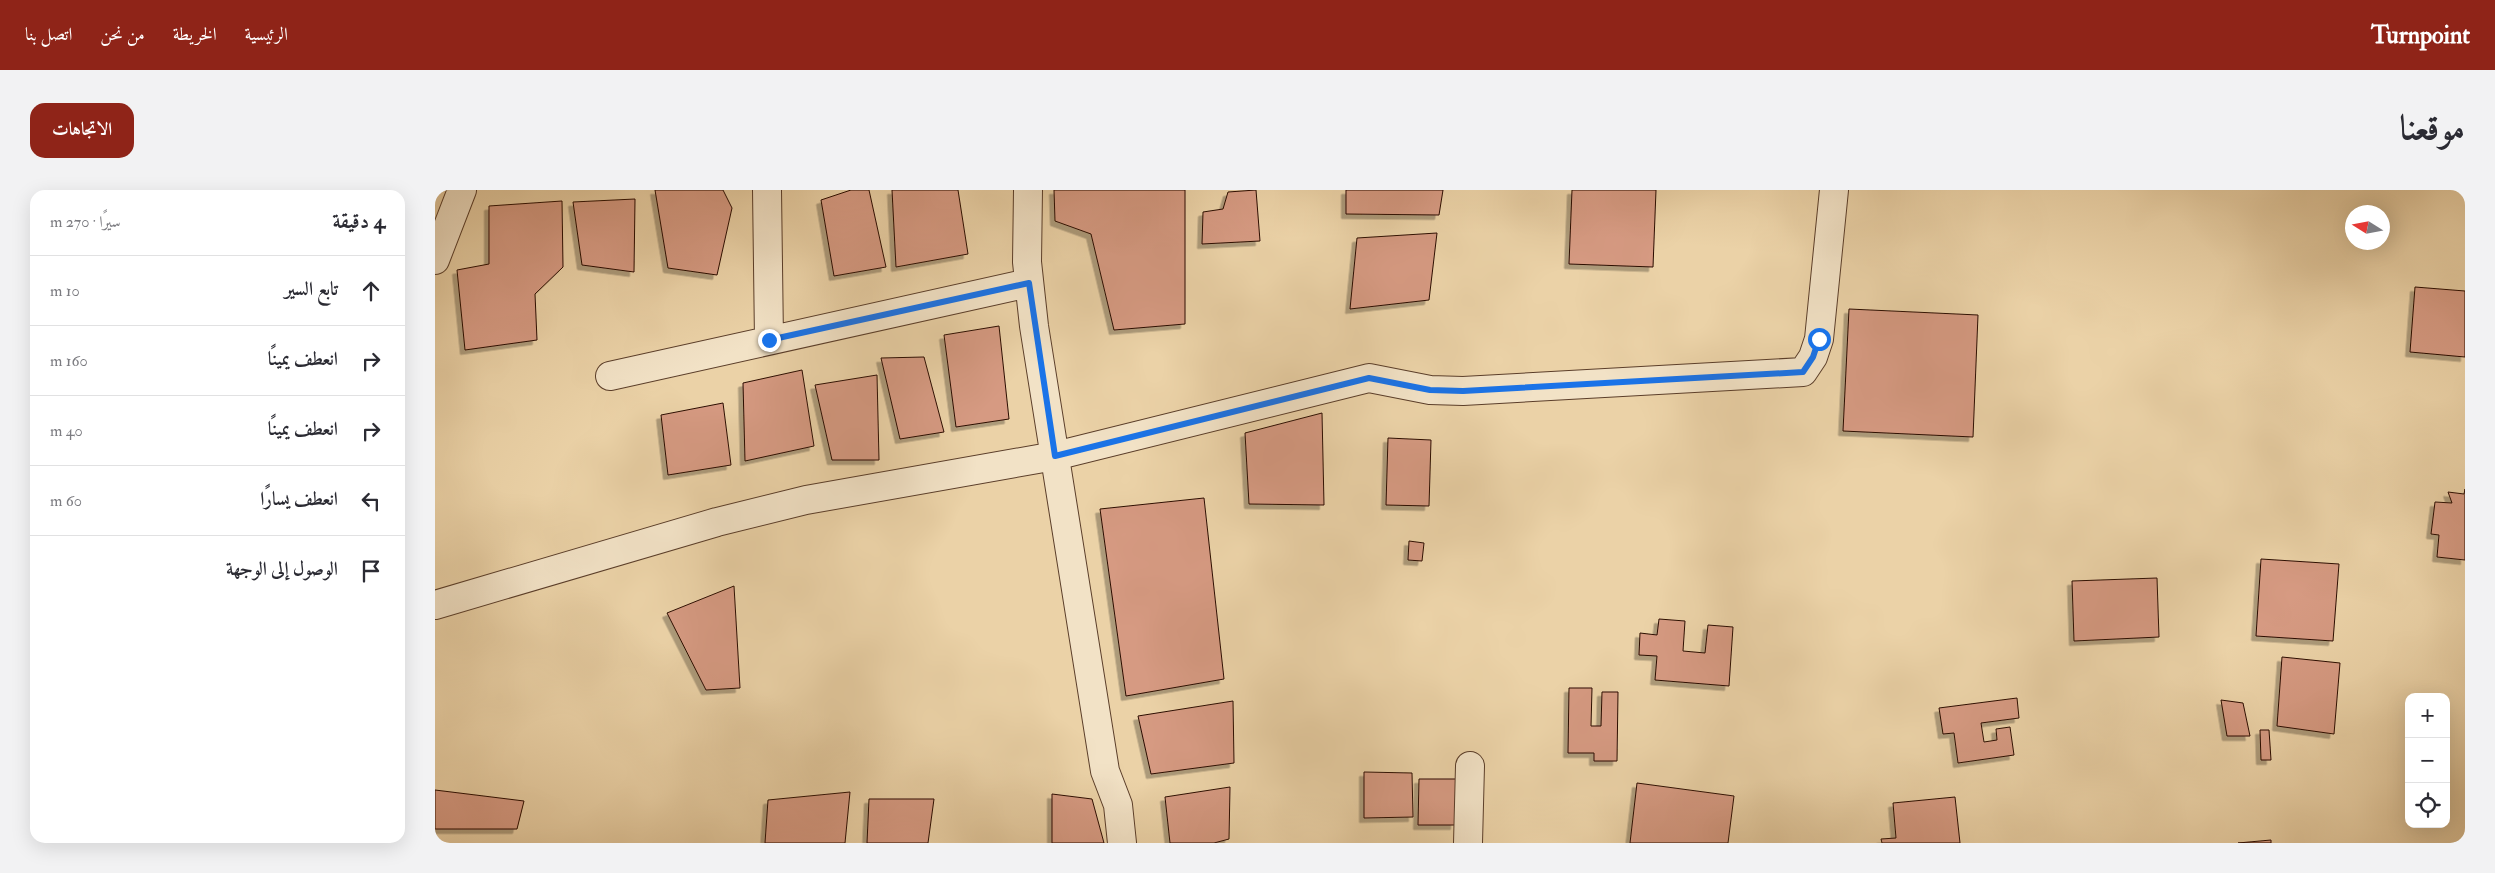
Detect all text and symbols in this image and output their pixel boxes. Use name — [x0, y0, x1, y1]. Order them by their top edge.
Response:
text: Turnpoint — [2371, 20, 2470, 51]
text: اتصل بنا — [25, 23, 72, 46]
text: من نحن — [100, 23, 145, 46]
text: الخريطة — [173, 23, 217, 46]
text: الرئيسية — [245, 23, 288, 46]
button: الاتجاهات — [30, 103, 134, 158]
text: موقعنا — [2400, 106, 2465, 150]
north arrow — [2345, 205, 2390, 250]
text: 4 دقيقة — [333, 208, 385, 235]
text: سيرًا · 270 m — [50, 212, 121, 232]
text: تابع السير — [284, 277, 338, 301]
icon: ahead — [357, 277, 385, 305]
text: 10 m — [50, 281, 80, 301]
route start — [1808, 328, 1831, 351]
route end — [758, 329, 781, 352]
text: انعطف يمينًا — [268, 347, 338, 371]
icon: right — [357, 347, 385, 375]
text: 160 m — [50, 351, 88, 371]
text: انعطف يمينًا — [268, 417, 338, 441]
icon: right — [357, 417, 385, 445]
text: 40 m — [50, 421, 83, 441]
text: انعطف يسارًا — [260, 487, 338, 511]
icon: left — [357, 487, 385, 515]
text: 60 m — [50, 491, 82, 511]
text: الوصول إلى الوجهة — [226, 557, 338, 581]
icon: arrive — [357, 557, 385, 585]
map controls — [2405, 693, 2450, 828]
button: + — [2405, 693, 2450, 738]
button: − — [2405, 738, 2450, 783]
button: locate — [2405, 783, 2450, 828]

